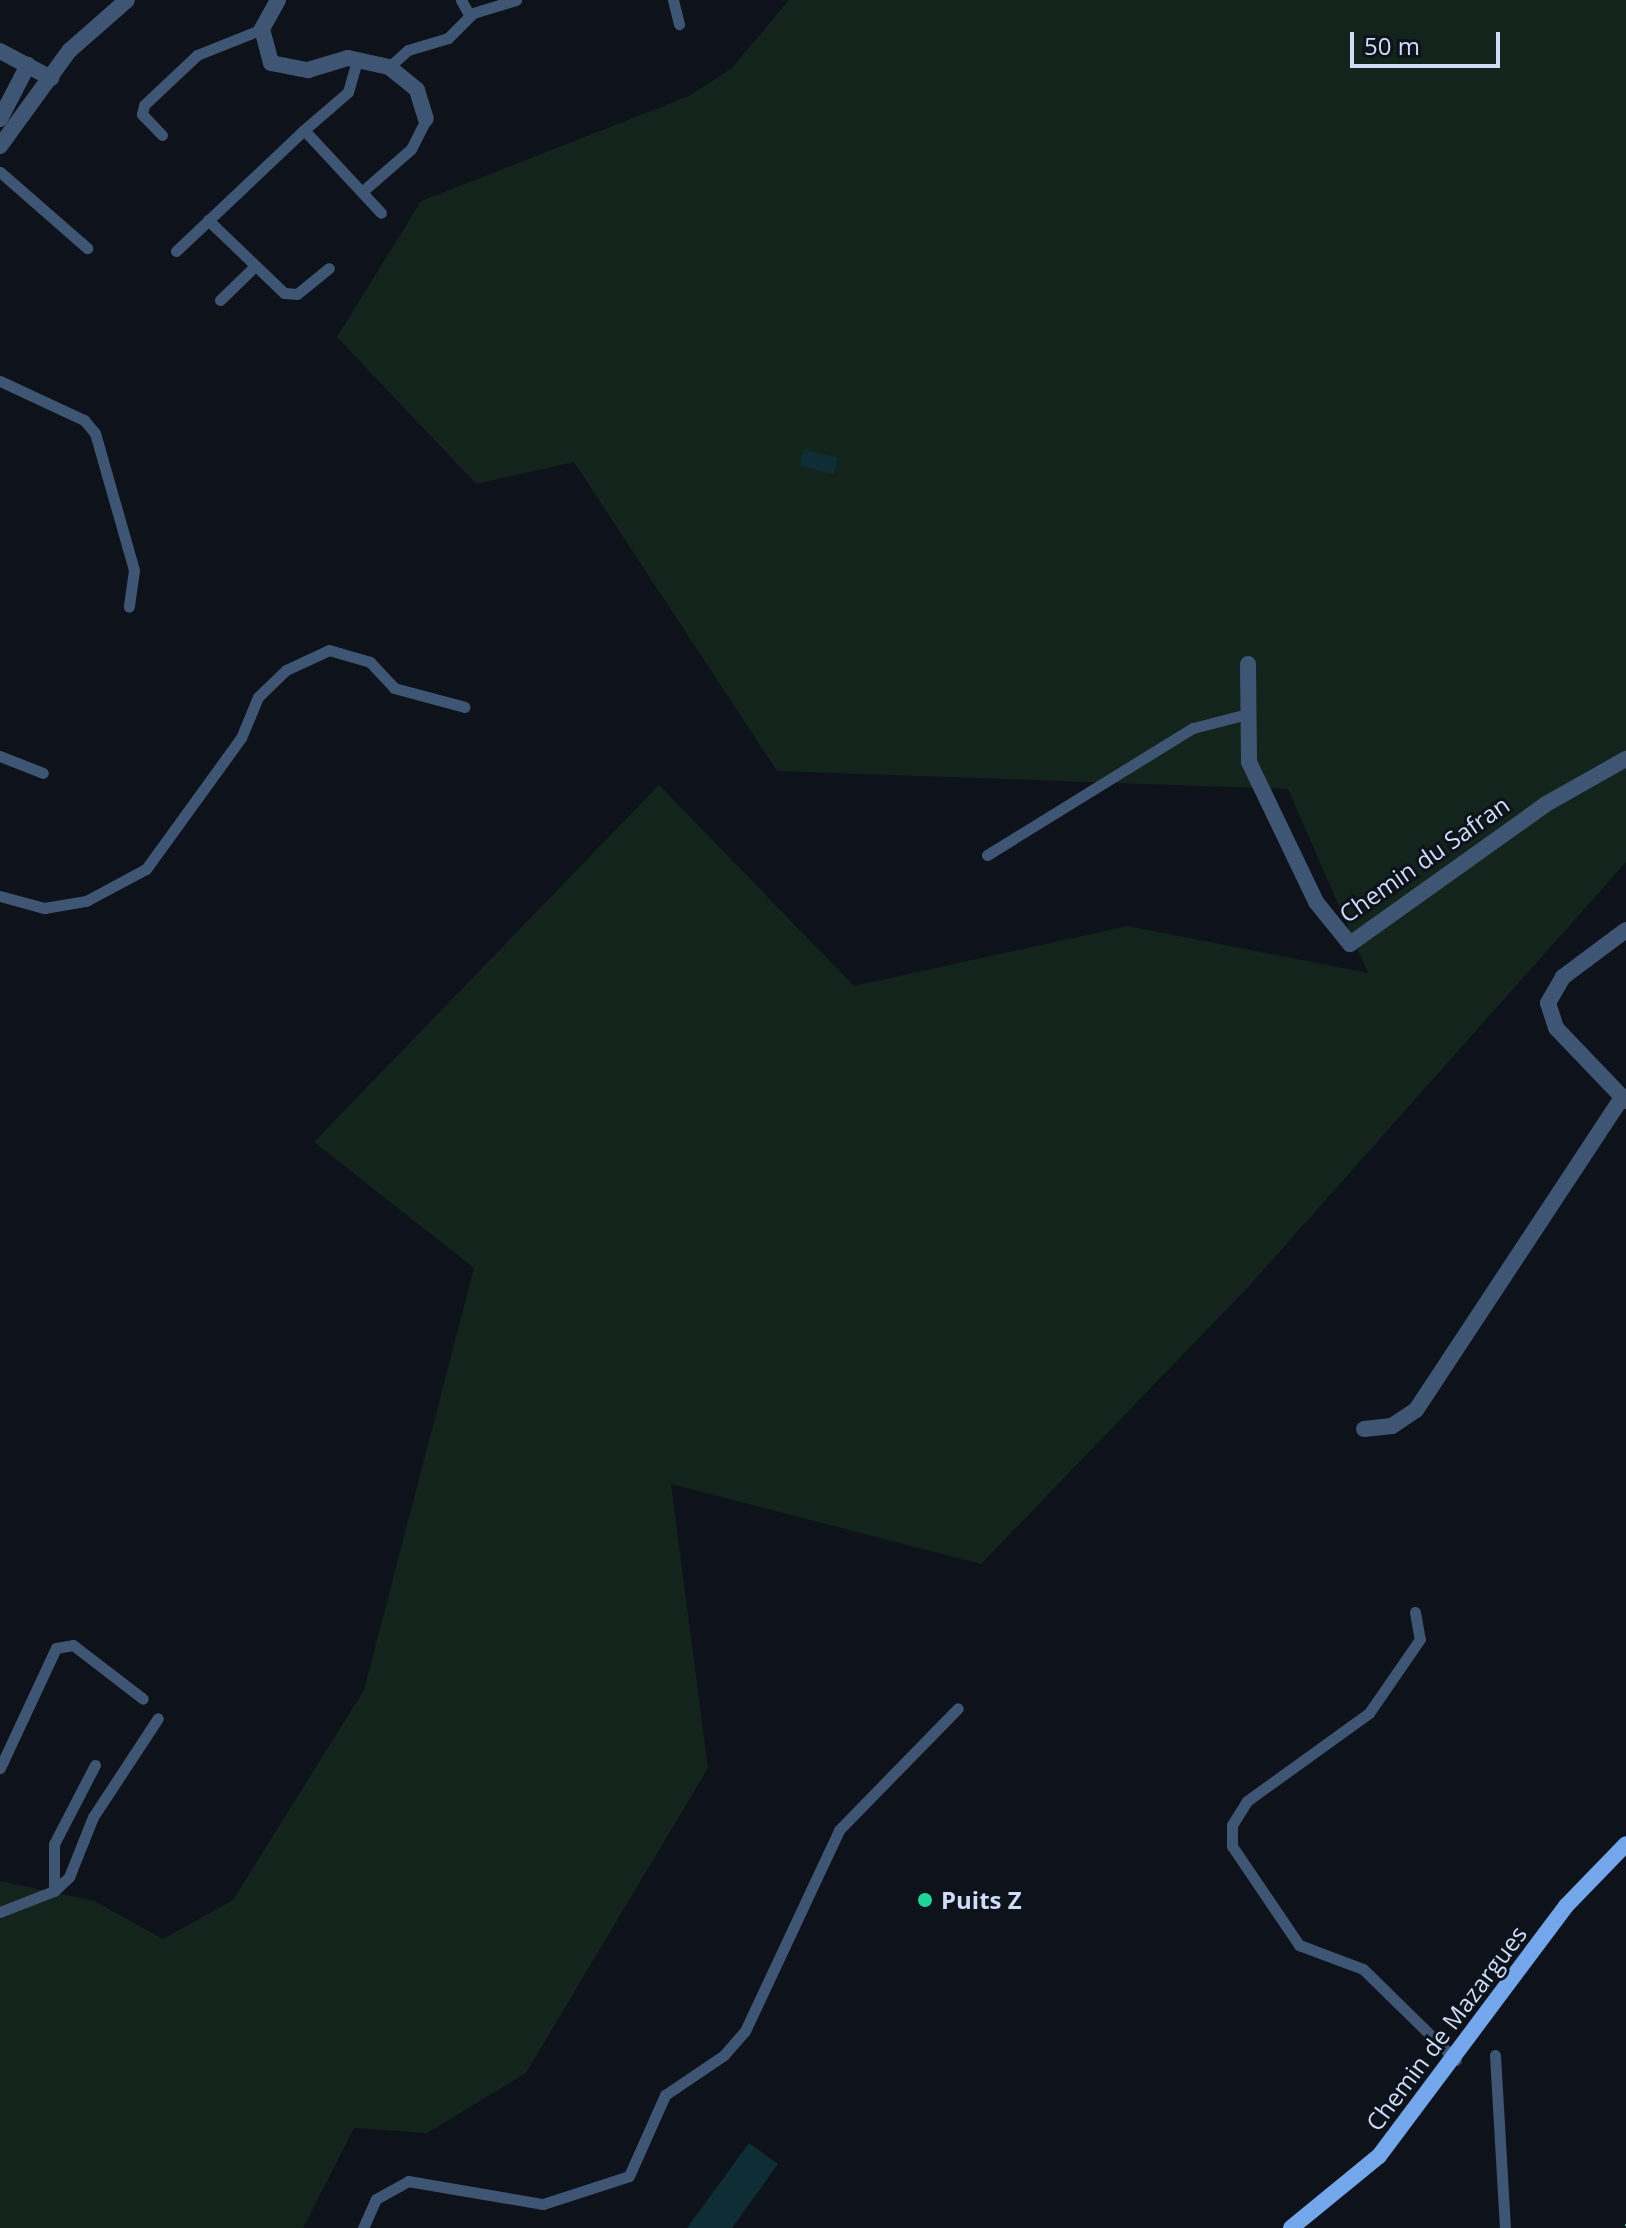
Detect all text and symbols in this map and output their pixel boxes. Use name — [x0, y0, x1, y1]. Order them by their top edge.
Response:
scale bar — [1354, 16, 1504, 66]
text: 50 m — [1364, 29, 1420, 62]
street label: Chemin du Safran — [1334, 790, 1514, 928]
place label: Puits Z — [941, 1886, 1022, 1914]
marker: Puits Z — [916, 1891, 934, 1909]
street label: Chemin de Mazargues — [1360, 1920, 1532, 2136]

